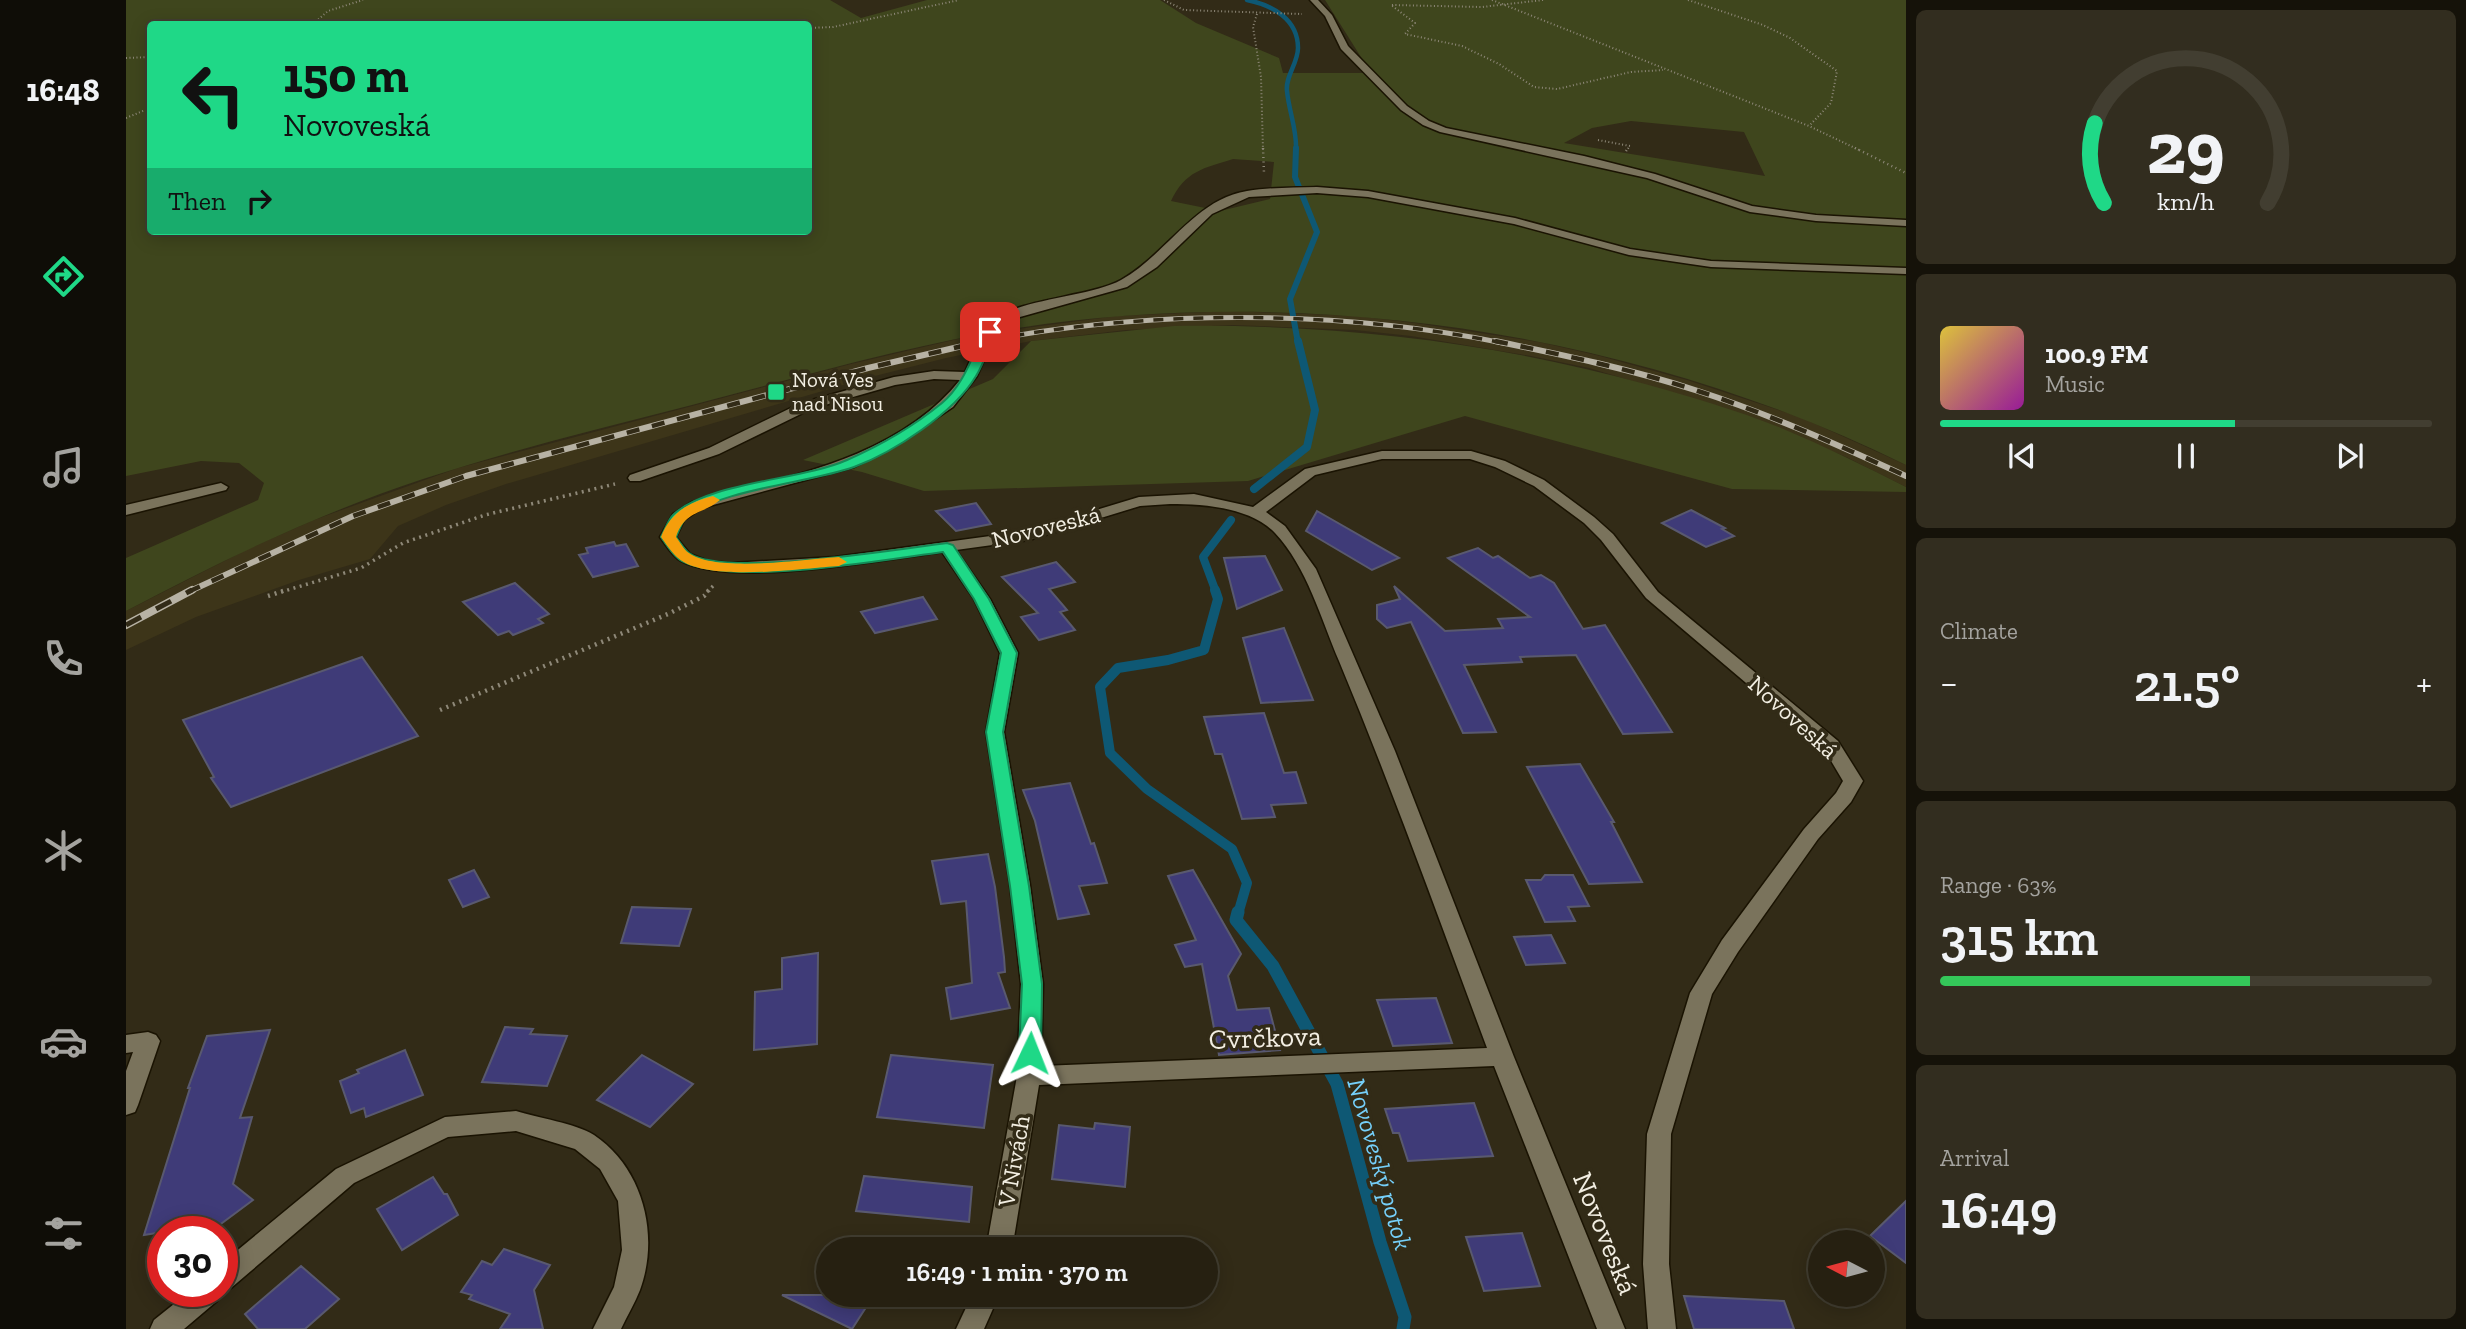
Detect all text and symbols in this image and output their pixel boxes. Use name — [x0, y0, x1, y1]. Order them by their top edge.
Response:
text: 150 m — [283, 46, 409, 105]
icon: left — [168, 49, 259, 140]
text: 16:48 — [26, 71, 100, 109]
text: 29 — [2147, 104, 2225, 192]
text: Novoveská — [283, 106, 430, 144]
icon: right — [240, 182, 278, 220]
text: Then — [168, 185, 226, 217]
text: km/h — [2157, 186, 2215, 216]
icon: directions — [39, 252, 88, 301]
pin — [960, 302, 1020, 362]
icon: arrive — [971, 313, 1009, 351]
text: 100.9 FM — [2045, 338, 2148, 370]
place label: Nová Ves nad Nisou — [792, 367, 883, 416]
text: Music — [2045, 370, 2105, 398]
marker: Nová Ves nad Nisou — [766, 382, 786, 402]
icon: previous — [2003, 437, 2041, 475]
icon: pause — [2167, 437, 2205, 475]
icon: next — [2331, 437, 2369, 475]
icon: music — [39, 443, 88, 492]
street label: Novoveská — [989, 499, 1103, 554]
text: Climate — [1940, 617, 2018, 645]
icon: phone — [39, 634, 88, 683]
text: 21.5° — [2134, 652, 2240, 714]
text: − — [1940, 660, 1958, 706]
text: + — [2416, 660, 2432, 706]
street label: Novoveská — [1743, 669, 1844, 765]
icon: climate — [39, 826, 88, 875]
text: Range · 63% — [1940, 871, 2057, 899]
text: 315 km — [1940, 906, 2098, 968]
position arrow — [993, 1016, 1067, 1090]
icon: car — [39, 1017, 88, 1066]
street label: Cvrčkova — [1208, 1019, 1322, 1056]
water label: Novoveský potok — [1340, 1074, 1420, 1254]
street label: V Nivách — [991, 1112, 1036, 1210]
text: Arrival — [1940, 1144, 2009, 1172]
street label: Novoveská — [1566, 1167, 1645, 1300]
text: 16:49 — [1940, 1179, 2058, 1241]
icon: filters — [39, 1209, 88, 1258]
speed limit sign: 30 — [147, 1216, 238, 1307]
north arrow — [1808, 1230, 1885, 1307]
map controls — [1808, 1230, 1885, 1307]
text: 16:49 · 1 min · 370 m — [906, 1256, 1128, 1288]

